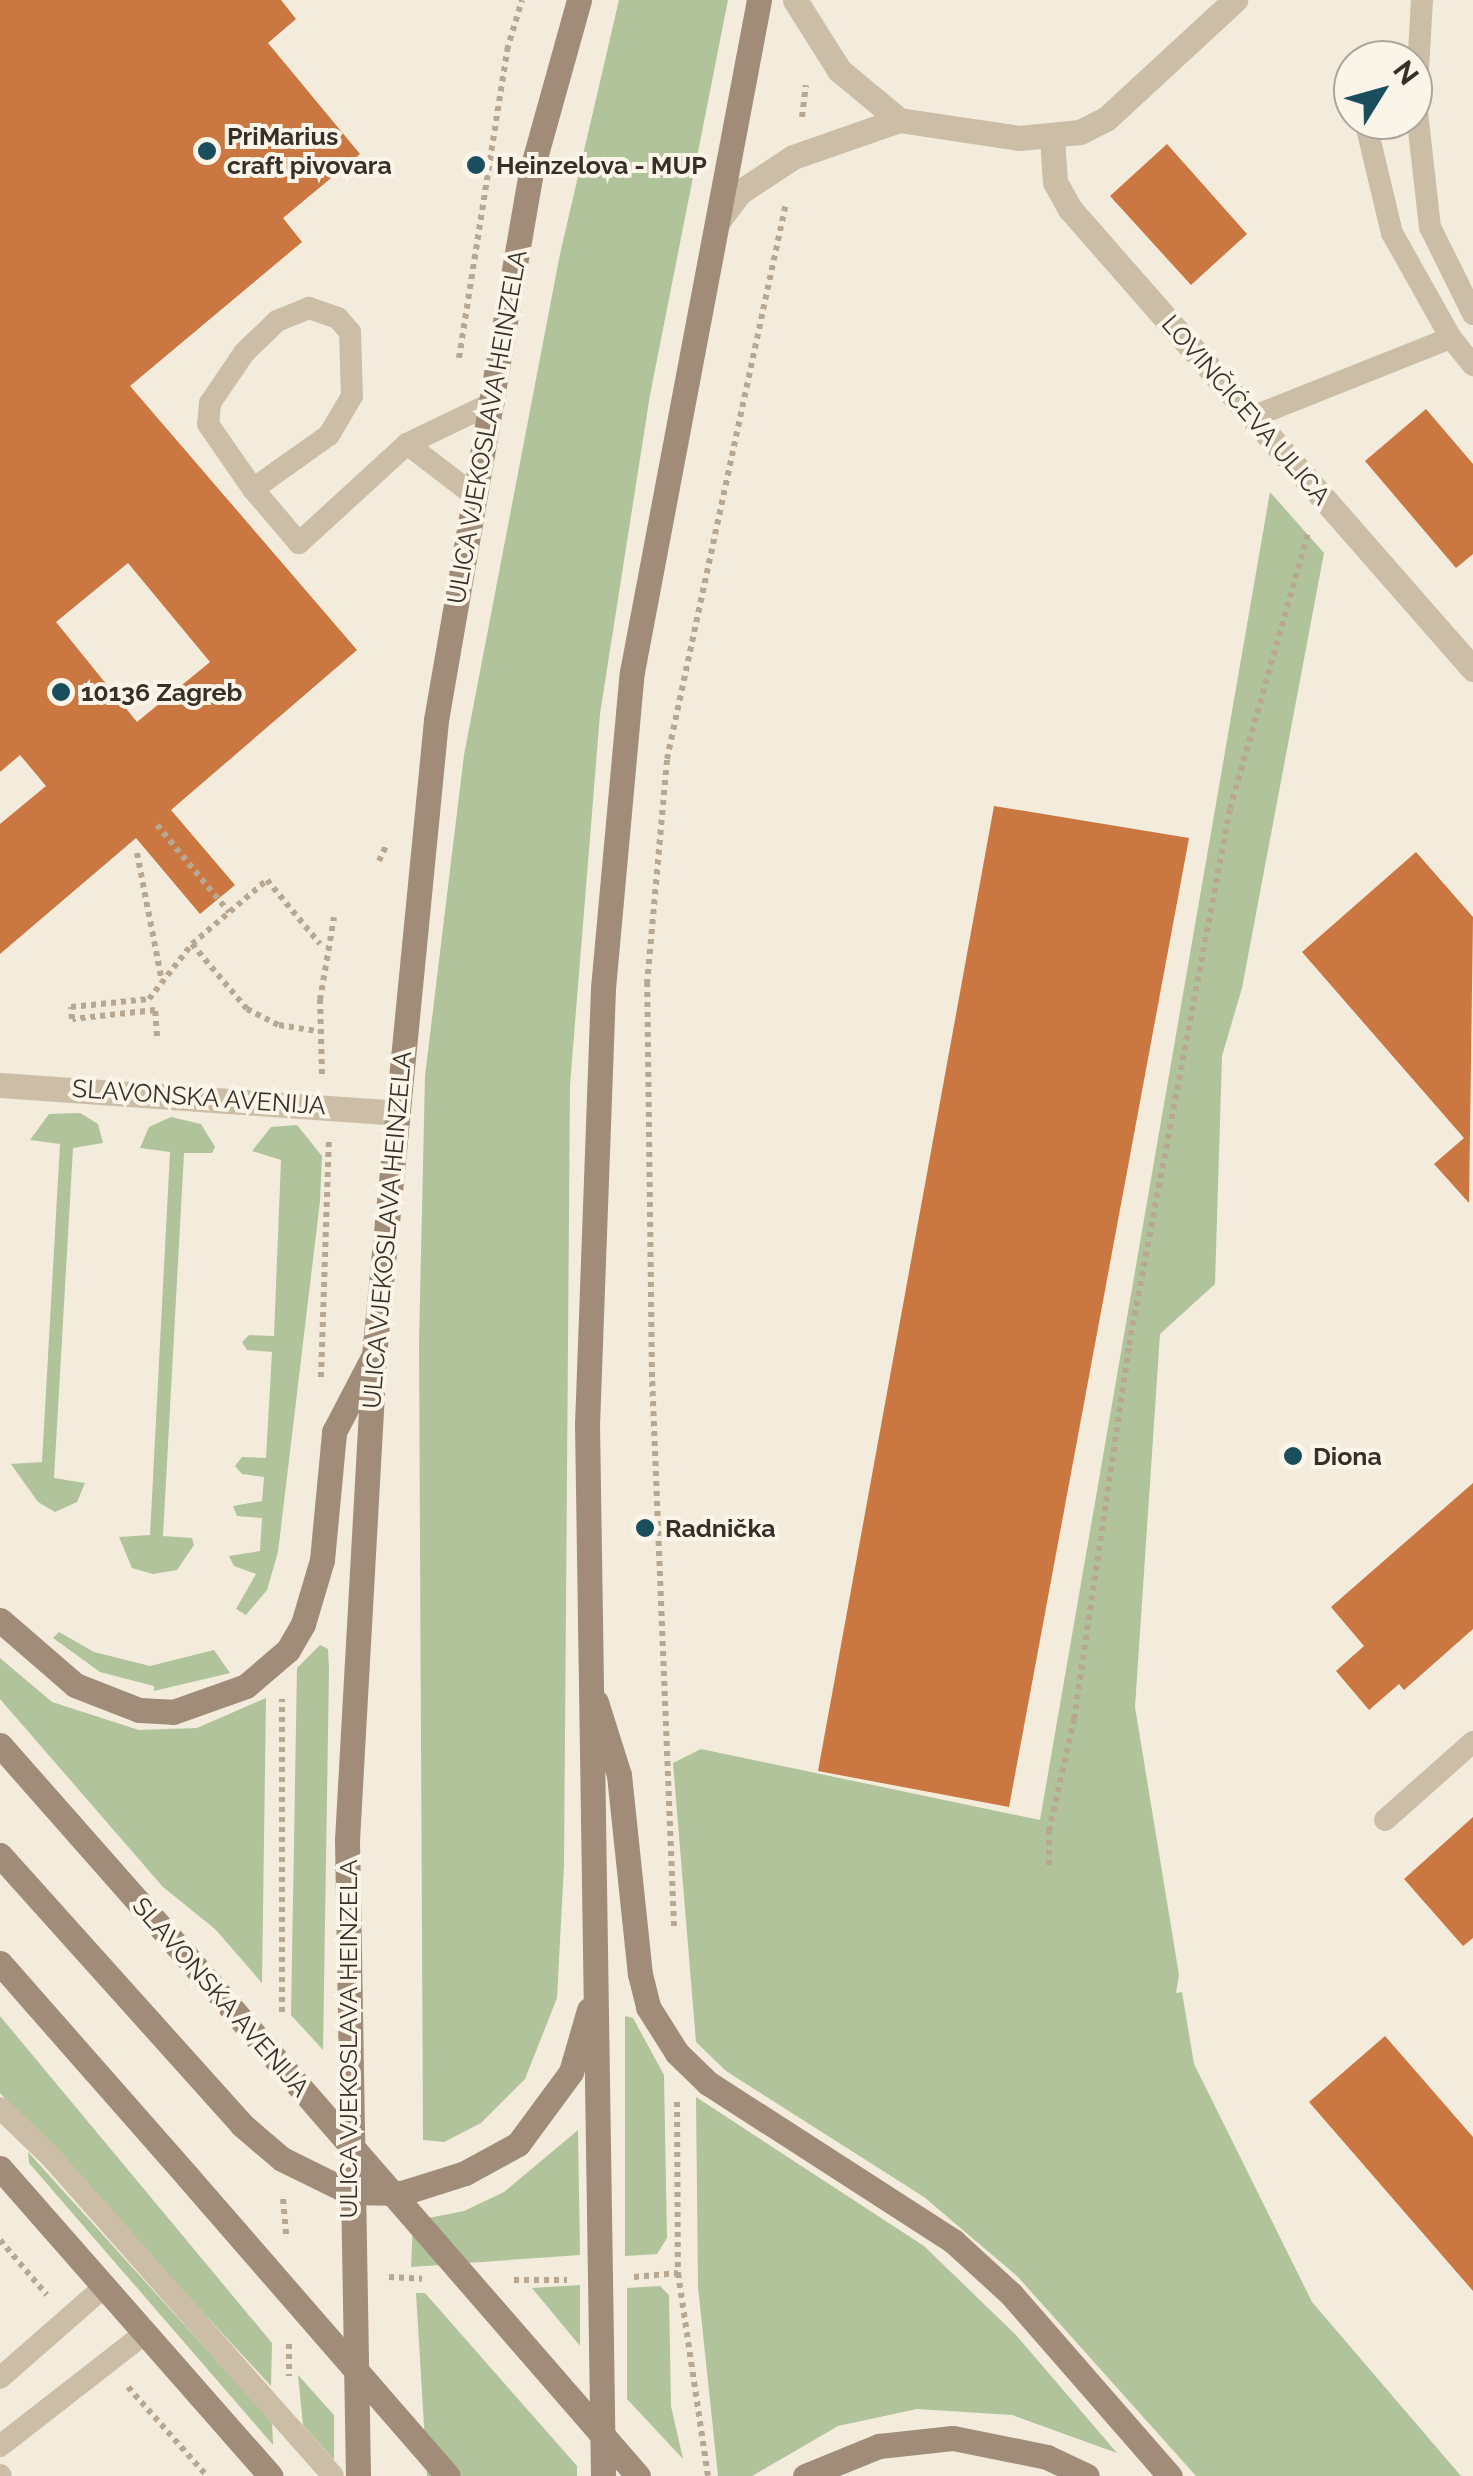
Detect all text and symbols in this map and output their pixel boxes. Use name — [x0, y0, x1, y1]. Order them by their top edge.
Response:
north arrow — [1333, 40, 1433, 140]
text: N — [1386, 54, 1425, 91]
place label: PriMarius craft pivovara — [227, 122, 392, 181]
marker: PriMarius craft pivovara — [196, 140, 218, 162]
place label: Heinzelova - MUP — [496, 150, 707, 180]
marker: Heinzelova - MUP — [465, 154, 487, 176]
street label: ULICA VJEKOSLAVA HEINZELA — [441, 246, 533, 608]
street label: LOVINČIĆEVA ULICA — [1155, 309, 1337, 511]
place label: 10136 Zagreb — [81, 677, 242, 707]
marker: 10136 Zagreb — [50, 681, 72, 703]
street label: ULICA VJEKOSLAVA HEINZELA — [356, 1049, 418, 1411]
street label: SLAVONSKA AVENIJA — [70, 1073, 328, 1121]
place label: Diona — [1313, 1441, 1382, 1471]
marker: Diona — [1282, 1445, 1304, 1467]
place label: Radnička — [665, 1513, 776, 1543]
marker: Radnička — [634, 1517, 656, 1539]
street label: ULICA VJEKOSLAVA HEINZELA — [333, 1858, 363, 2220]
street label: SLAVONSKA AVENIJA — [126, 1891, 316, 2103]

